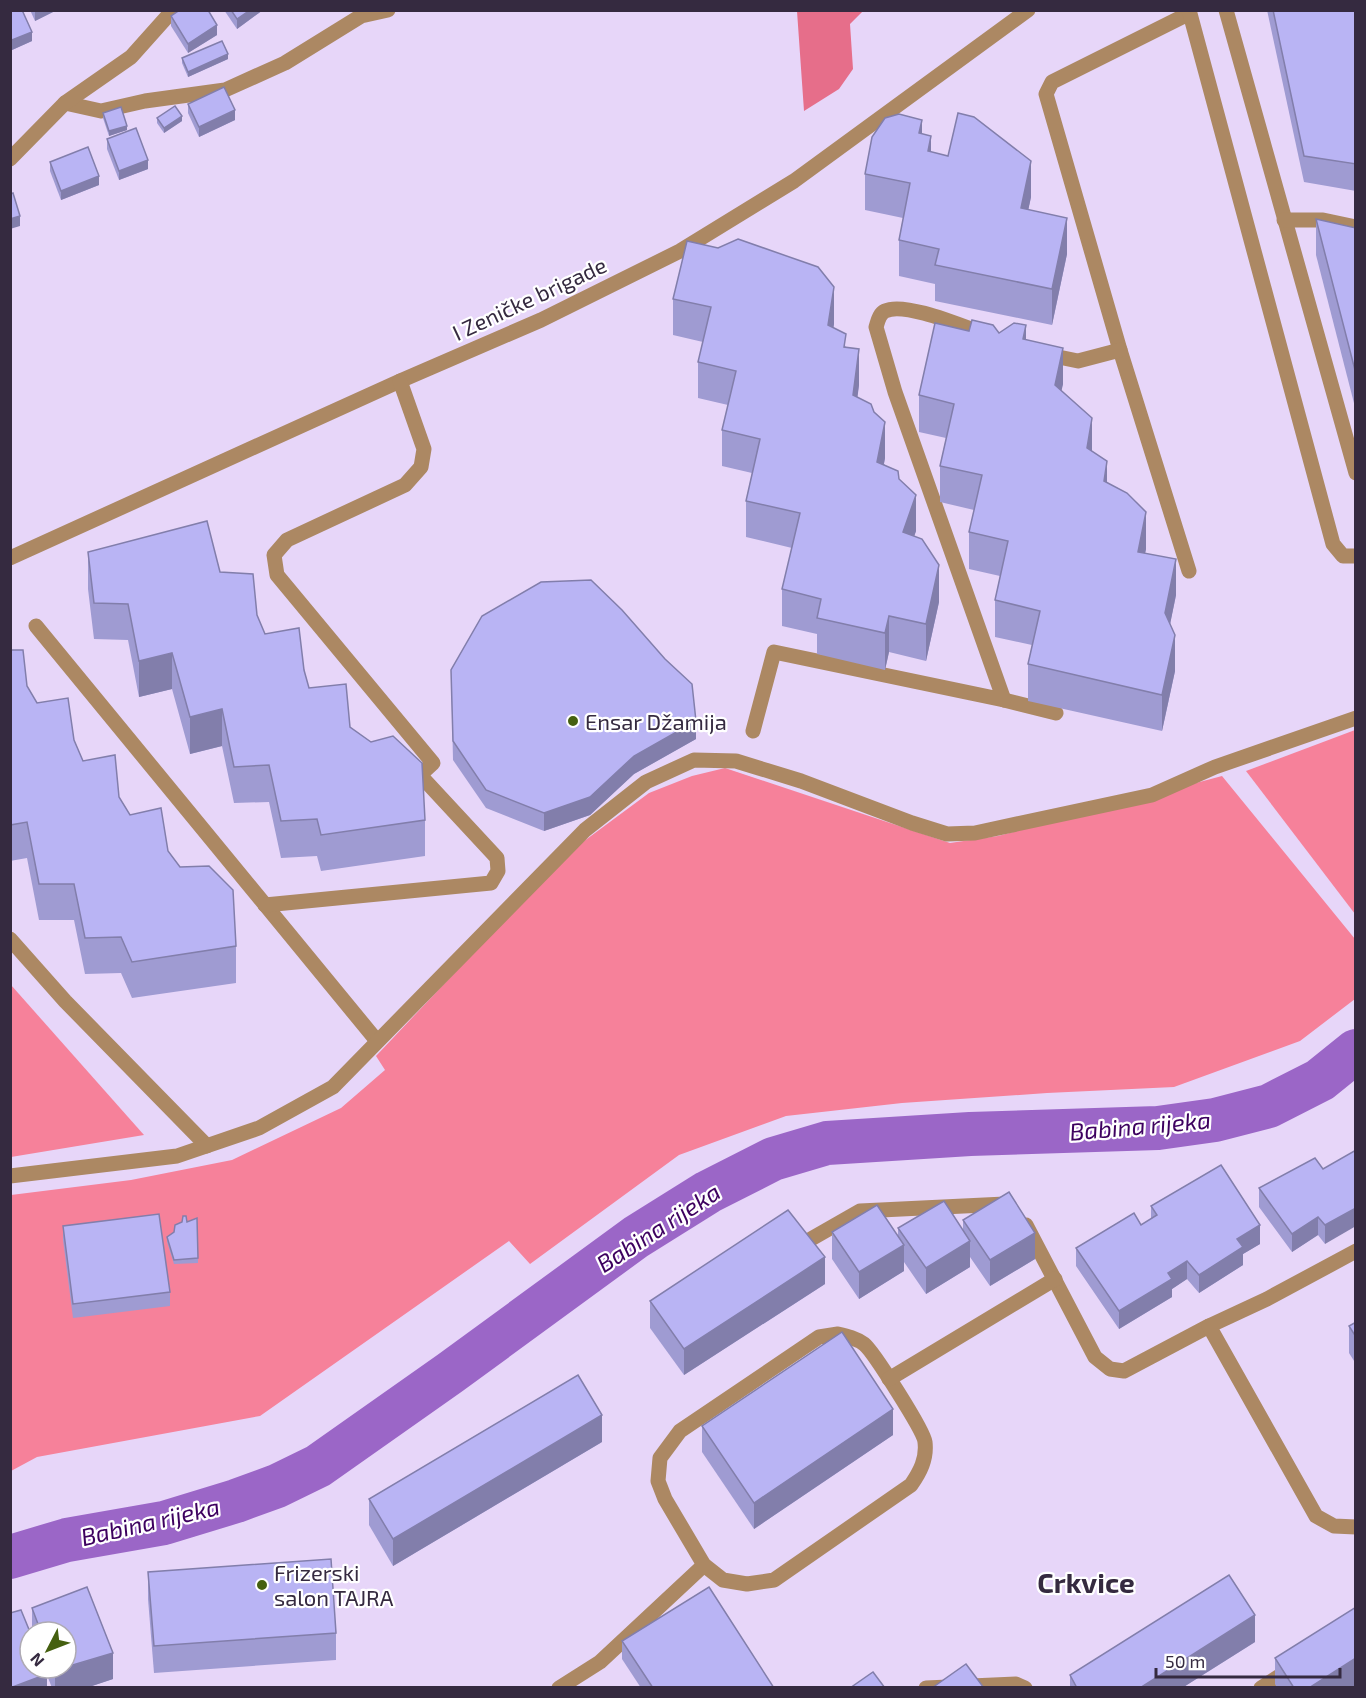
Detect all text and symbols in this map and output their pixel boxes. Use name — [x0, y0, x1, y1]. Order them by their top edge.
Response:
street label: I Zeničke brigade — [448, 251, 610, 345]
place label: Ensar Džamija — [585, 708, 727, 735]
marker: Ensar Džamija — [566, 714, 580, 728]
water label: Babina rijeka — [1068, 1104, 1212, 1146]
water label: Babina rijeka — [591, 1176, 725, 1278]
water label: Babina rijeka — [78, 1491, 222, 1551]
place label: Frizerski salon TAJRA — [274, 1559, 394, 1610]
district label: Crkvice — [1037, 1565, 1135, 1599]
marker: Frizerski salon TAJRA — [255, 1578, 269, 1592]
north arrow — [18, 1620, 78, 1680]
scale bar — [1156, 1641, 1340, 1679]
text: N — [26, 1650, 47, 1671]
text: 50 m — [1165, 1650, 1205, 1672]

